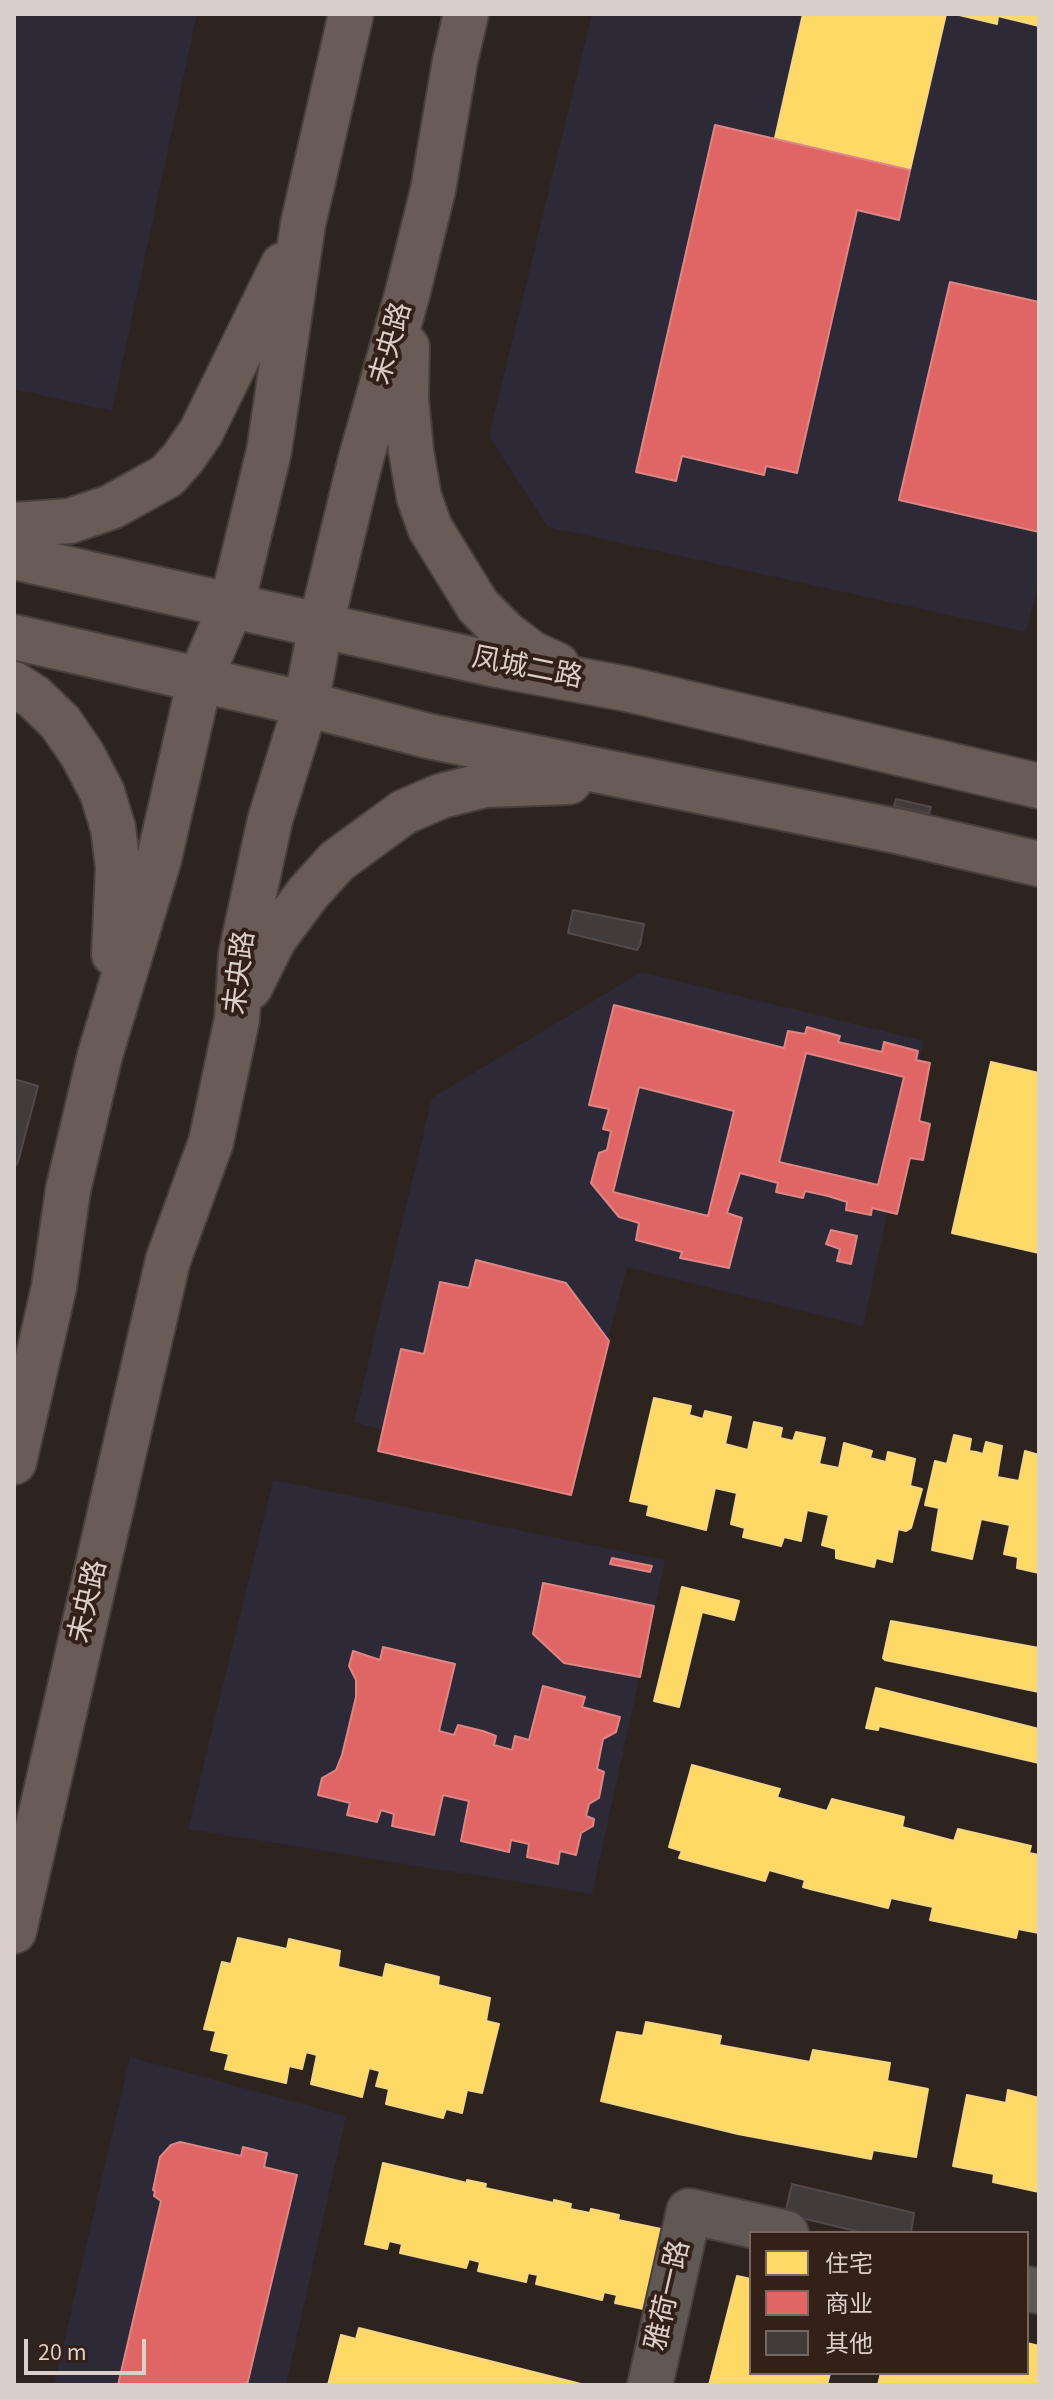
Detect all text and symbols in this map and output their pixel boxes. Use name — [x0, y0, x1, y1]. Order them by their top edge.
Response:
street label: 未央路 — [365, 299, 421, 389]
street label: 凤城二路 — [469, 643, 585, 697]
street label: 未央路 — [220, 929, 264, 1017]
street label: 未央路 — [64, 1557, 116, 1647]
legend — [749, 2231, 1029, 2375]
street label: 雅荷一路 — [641, 2238, 699, 2354]
text: 住宅 — [825, 2247, 873, 2282]
text: 商业 — [825, 2287, 873, 2322]
scale bar — [28, 2323, 150, 2373]
text: 其他 — [825, 2327, 873, 2362]
text: 20 m — [38, 2335, 87, 2370]

